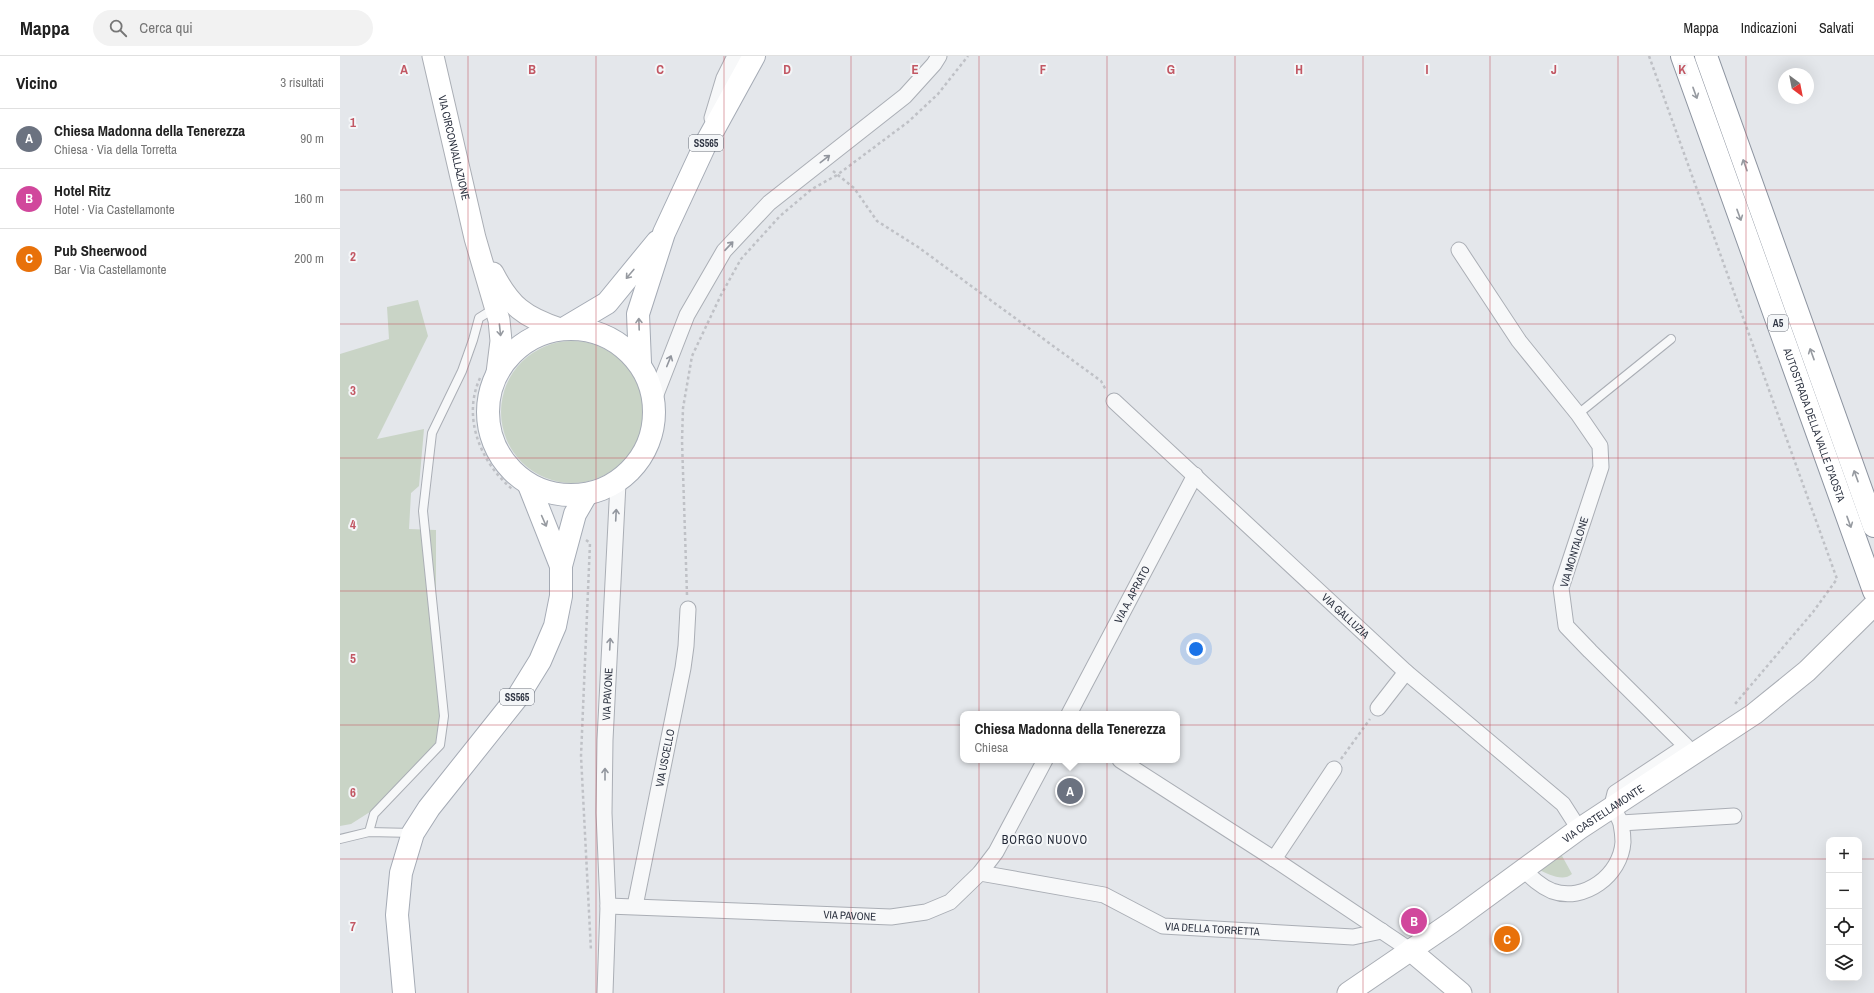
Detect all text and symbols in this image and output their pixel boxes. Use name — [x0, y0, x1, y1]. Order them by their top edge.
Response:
search box — [93, 10, 373, 46]
text: Mappa — [20, 15, 69, 41]
icon: search — [107, 17, 129, 39]
text: Cerca qui — [139, 17, 193, 38]
text: Mappa — [1684, 19, 1719, 37]
text: Indicazioni — [1741, 19, 1797, 37]
text: Salvati — [1819, 19, 1854, 37]
text: A — [400, 61, 408, 78]
text: B — [528, 61, 536, 78]
text: C — [656, 61, 664, 78]
text: D — [783, 61, 791, 78]
text: E — [911, 61, 919, 78]
text: F — [1040, 61, 1047, 78]
text: G — [1167, 61, 1175, 78]
text: H — [1295, 61, 1303, 78]
text: I — [1426, 61, 1429, 78]
text: J — [1551, 61, 1557, 78]
text: K — [1678, 61, 1686, 78]
north arrow — [1778, 68, 1814, 104]
text: Vicino — [16, 71, 58, 94]
text: 3 risultati — [280, 74, 324, 91]
one-way arrow — [1692, 86, 1700, 98]
street label: VIA CIRCONVALLAZIONE — [435, 94, 473, 201]
text: 1 — [350, 114, 356, 131]
text: Chiesa Madonna della Tenerezza — [54, 120, 245, 141]
text: A — [25, 130, 33, 147]
text: 90 m — [300, 130, 324, 147]
road number: SS565 — [689, 135, 723, 151]
text: Chiesa · Via della Torretta — [54, 141, 177, 158]
one-way arrow — [819, 154, 830, 163]
one-way arrow — [1741, 159, 1748, 172]
text: Hotel Ritz — [54, 180, 111, 201]
text: B — [25, 190, 33, 207]
text: 160 m — [294, 190, 324, 207]
text: Hotel · Via Castellamonte — [54, 201, 175, 218]
one-way arrow — [1736, 208, 1743, 221]
text: Pub Sheerwood — [54, 240, 147, 261]
one-way arrow — [724, 241, 734, 251]
text: 2 — [350, 248, 356, 265]
text: C — [25, 250, 33, 267]
text: 200 m — [294, 250, 324, 267]
text: Bar · Via Castellamonte — [54, 261, 166, 278]
one-way arrow — [626, 269, 635, 280]
road number: A5 — [1768, 315, 1788, 331]
one-way arrow — [635, 318, 643, 331]
one-way arrow — [496, 323, 504, 336]
street label: AUTOSTRADA DELLA VALLE D'AOSTA — [1780, 345, 1849, 505]
one-way arrow — [1808, 348, 1816, 360]
one-way arrow — [665, 355, 673, 367]
text: 3 — [350, 382, 356, 399]
one-way arrow — [1852, 470, 1859, 483]
one-way arrow — [612, 509, 620, 522]
one-way arrow — [541, 515, 548, 527]
street label: VIA MONTALONE — [1557, 515, 1591, 589]
one-way arrow — [1846, 515, 1854, 527]
text: 4 — [350, 516, 356, 533]
street label: VIA A. APRATO — [1111, 563, 1153, 626]
street label: VIA GALLUZIA — [1319, 590, 1373, 642]
one-way arrow — [606, 638, 613, 651]
your location — [1186, 639, 1206, 659]
text: 5 — [350, 650, 356, 667]
street label: VIA PAVONE — [599, 667, 616, 721]
road number: SS565 — [500, 689, 534, 705]
popup — [960, 711, 1180, 763]
text: Chiesa Madonna della Tenerezza — [974, 718, 1166, 739]
street label: VIA USCELLO — [652, 728, 678, 788]
text: Chiesa — [974, 739, 1008, 756]
one-way arrow — [601, 768, 608, 781]
pin: A — [1057, 776, 1083, 806]
street label: VIA CASTELLAMONTE — [1559, 781, 1647, 846]
text: 6 — [350, 784, 356, 801]
district label: BORGO NUOVO — [1002, 832, 1088, 848]
map controls — [1826, 837, 1862, 981]
button: + — [1826, 837, 1862, 873]
button: − — [1826, 873, 1862, 909]
pin: B — [1401, 906, 1427, 936]
street label: VIA PAVONE — [823, 907, 877, 923]
button: locate — [1826, 909, 1862, 945]
text: 7 — [350, 918, 356, 935]
street label: VIA DELLA TORRETTA — [1165, 919, 1261, 939]
pin: C — [1494, 924, 1520, 954]
button: layers — [1826, 945, 1862, 981]

